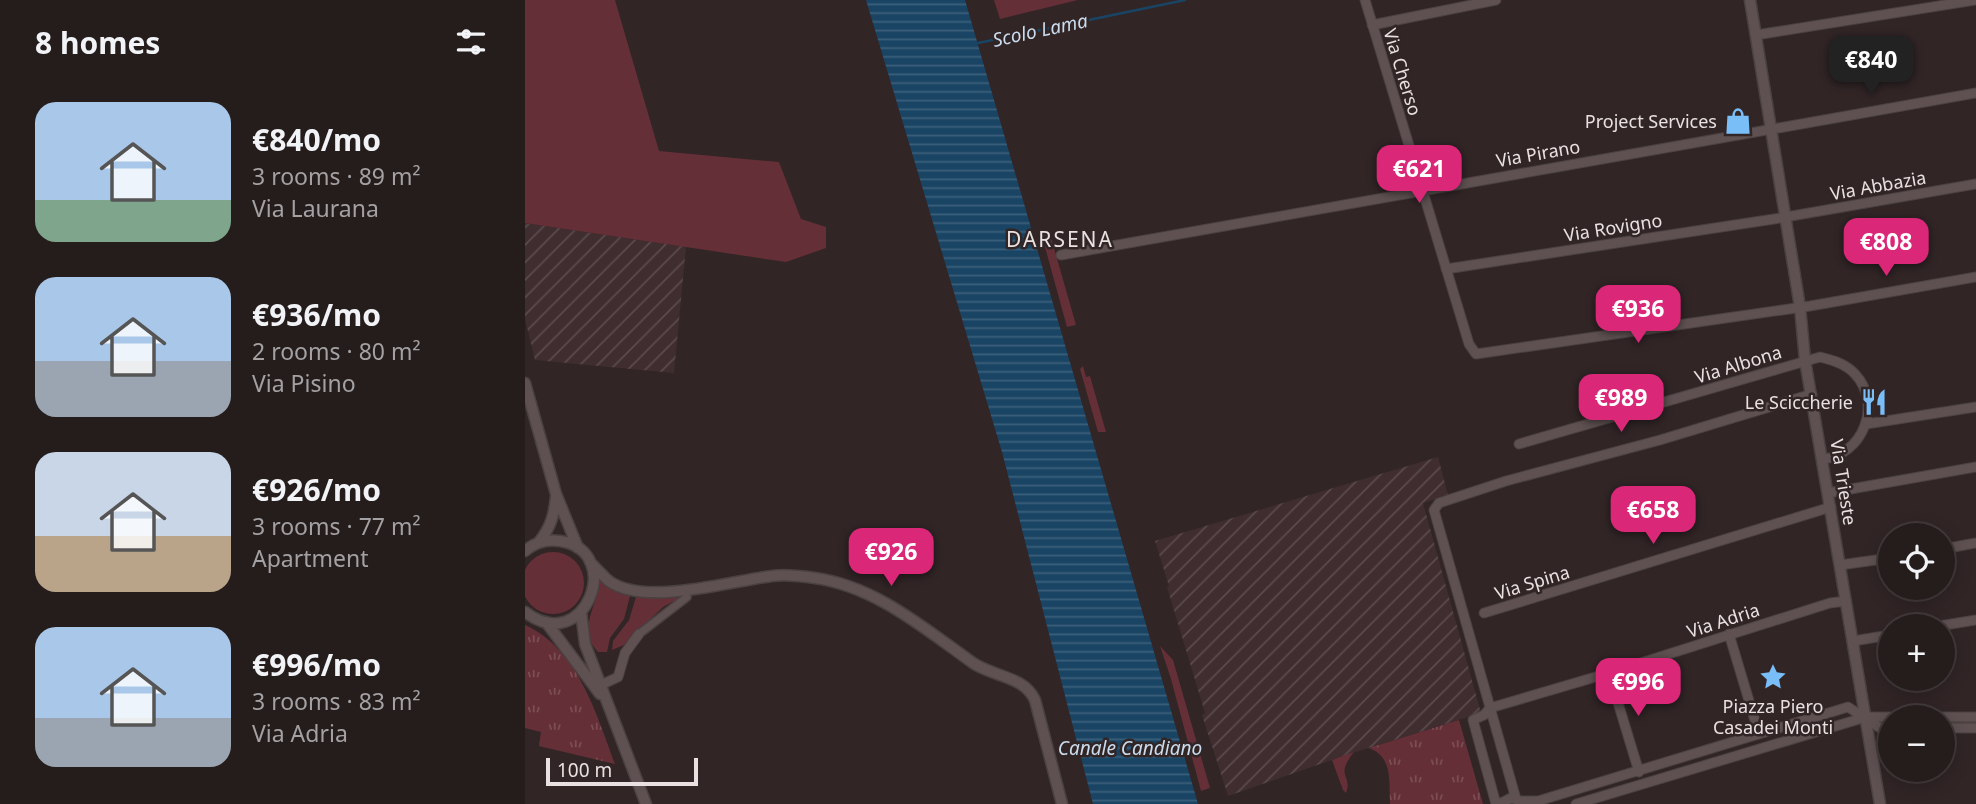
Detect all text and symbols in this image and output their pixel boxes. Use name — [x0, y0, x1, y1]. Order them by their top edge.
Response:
water label: Scolo Lama — [990, 7, 1090, 53]
text: 8 homes — [35, 22, 160, 63]
icon: filters — [452, 23, 490, 61]
street label: Via Cherso — [1378, 26, 1428, 118]
pin: €840 — [1830, 36, 1912, 96]
text: €840 — [1845, 43, 1897, 75]
shop icon: Project Services — [1723, 106, 1753, 136]
place label: Project Services — [1585, 109, 1717, 133]
text: €840/mo — [252, 119, 381, 160]
icon: home — [91, 130, 175, 214]
street label: Via Pirano — [1494, 134, 1582, 172]
pin: €621 — [1378, 146, 1460, 205]
text: €621 — [1393, 152, 1445, 184]
text: 3 rooms · 89 m² — [252, 160, 421, 192]
street label: Via Abbazia — [1828, 165, 1928, 205]
text: Via Laurana — [252, 192, 379, 224]
street label: Via Rovigno — [1562, 207, 1664, 247]
pin: €808 — [1845, 218, 1927, 278]
district label: DARSENA — [1006, 225, 1114, 253]
text: €808 — [1860, 225, 1912, 257]
pin: €936 — [1597, 286, 1679, 345]
text: €936 — [1612, 292, 1664, 324]
text: €936/mo — [252, 294, 381, 335]
icon: home — [91, 305, 175, 389]
text: 2 rooms · 80 m² — [252, 335, 421, 367]
street label: Via Albona — [1692, 339, 1784, 389]
text: Via Pisino — [252, 367, 356, 399]
pin: €989 — [1580, 374, 1662, 434]
text: €989 — [1595, 381, 1647, 413]
restaurant icon: Le Sciccherie — [1859, 387, 1889, 417]
place label: Le Sciccherie — [1745, 390, 1853, 414]
street label: Via Trieste — [1825, 437, 1863, 527]
text: €926/mo — [252, 469, 381, 510]
icon: home — [91, 480, 175, 564]
pin: €658 — [1612, 486, 1694, 546]
text: €658 — [1627, 493, 1679, 525]
text: 3 rooms · 77 m² — [252, 510, 421, 542]
map controls — [1878, 523, 1955, 782]
button: locate — [1878, 523, 1955, 600]
pin: €926 — [850, 528, 932, 588]
text: €926 — [865, 535, 917, 567]
text: Apartment — [252, 542, 369, 574]
street label: Via Spina — [1492, 559, 1572, 605]
street label: Via Adria — [1684, 597, 1762, 643]
button: + — [1878, 614, 1955, 691]
text: €996/mo — [252, 644, 381, 685]
icon: home — [91, 655, 175, 739]
pin: €996 — [1597, 658, 1679, 718]
place icon: Piazza Piero Casadei Monti — [1758, 662, 1788, 692]
text: €996 — [1612, 665, 1664, 697]
text: 3 rooms · 83 m² — [252, 685, 421, 717]
place label: Piazza Piero Casadei Monti — [1713, 694, 1833, 739]
button: − — [1878, 705, 1955, 782]
text: Via Adria — [252, 717, 348, 749]
water label: Canale Candiano — [1058, 735, 1202, 761]
scale bar — [546, 755, 698, 787]
text: 100 m — [557, 757, 612, 783]

